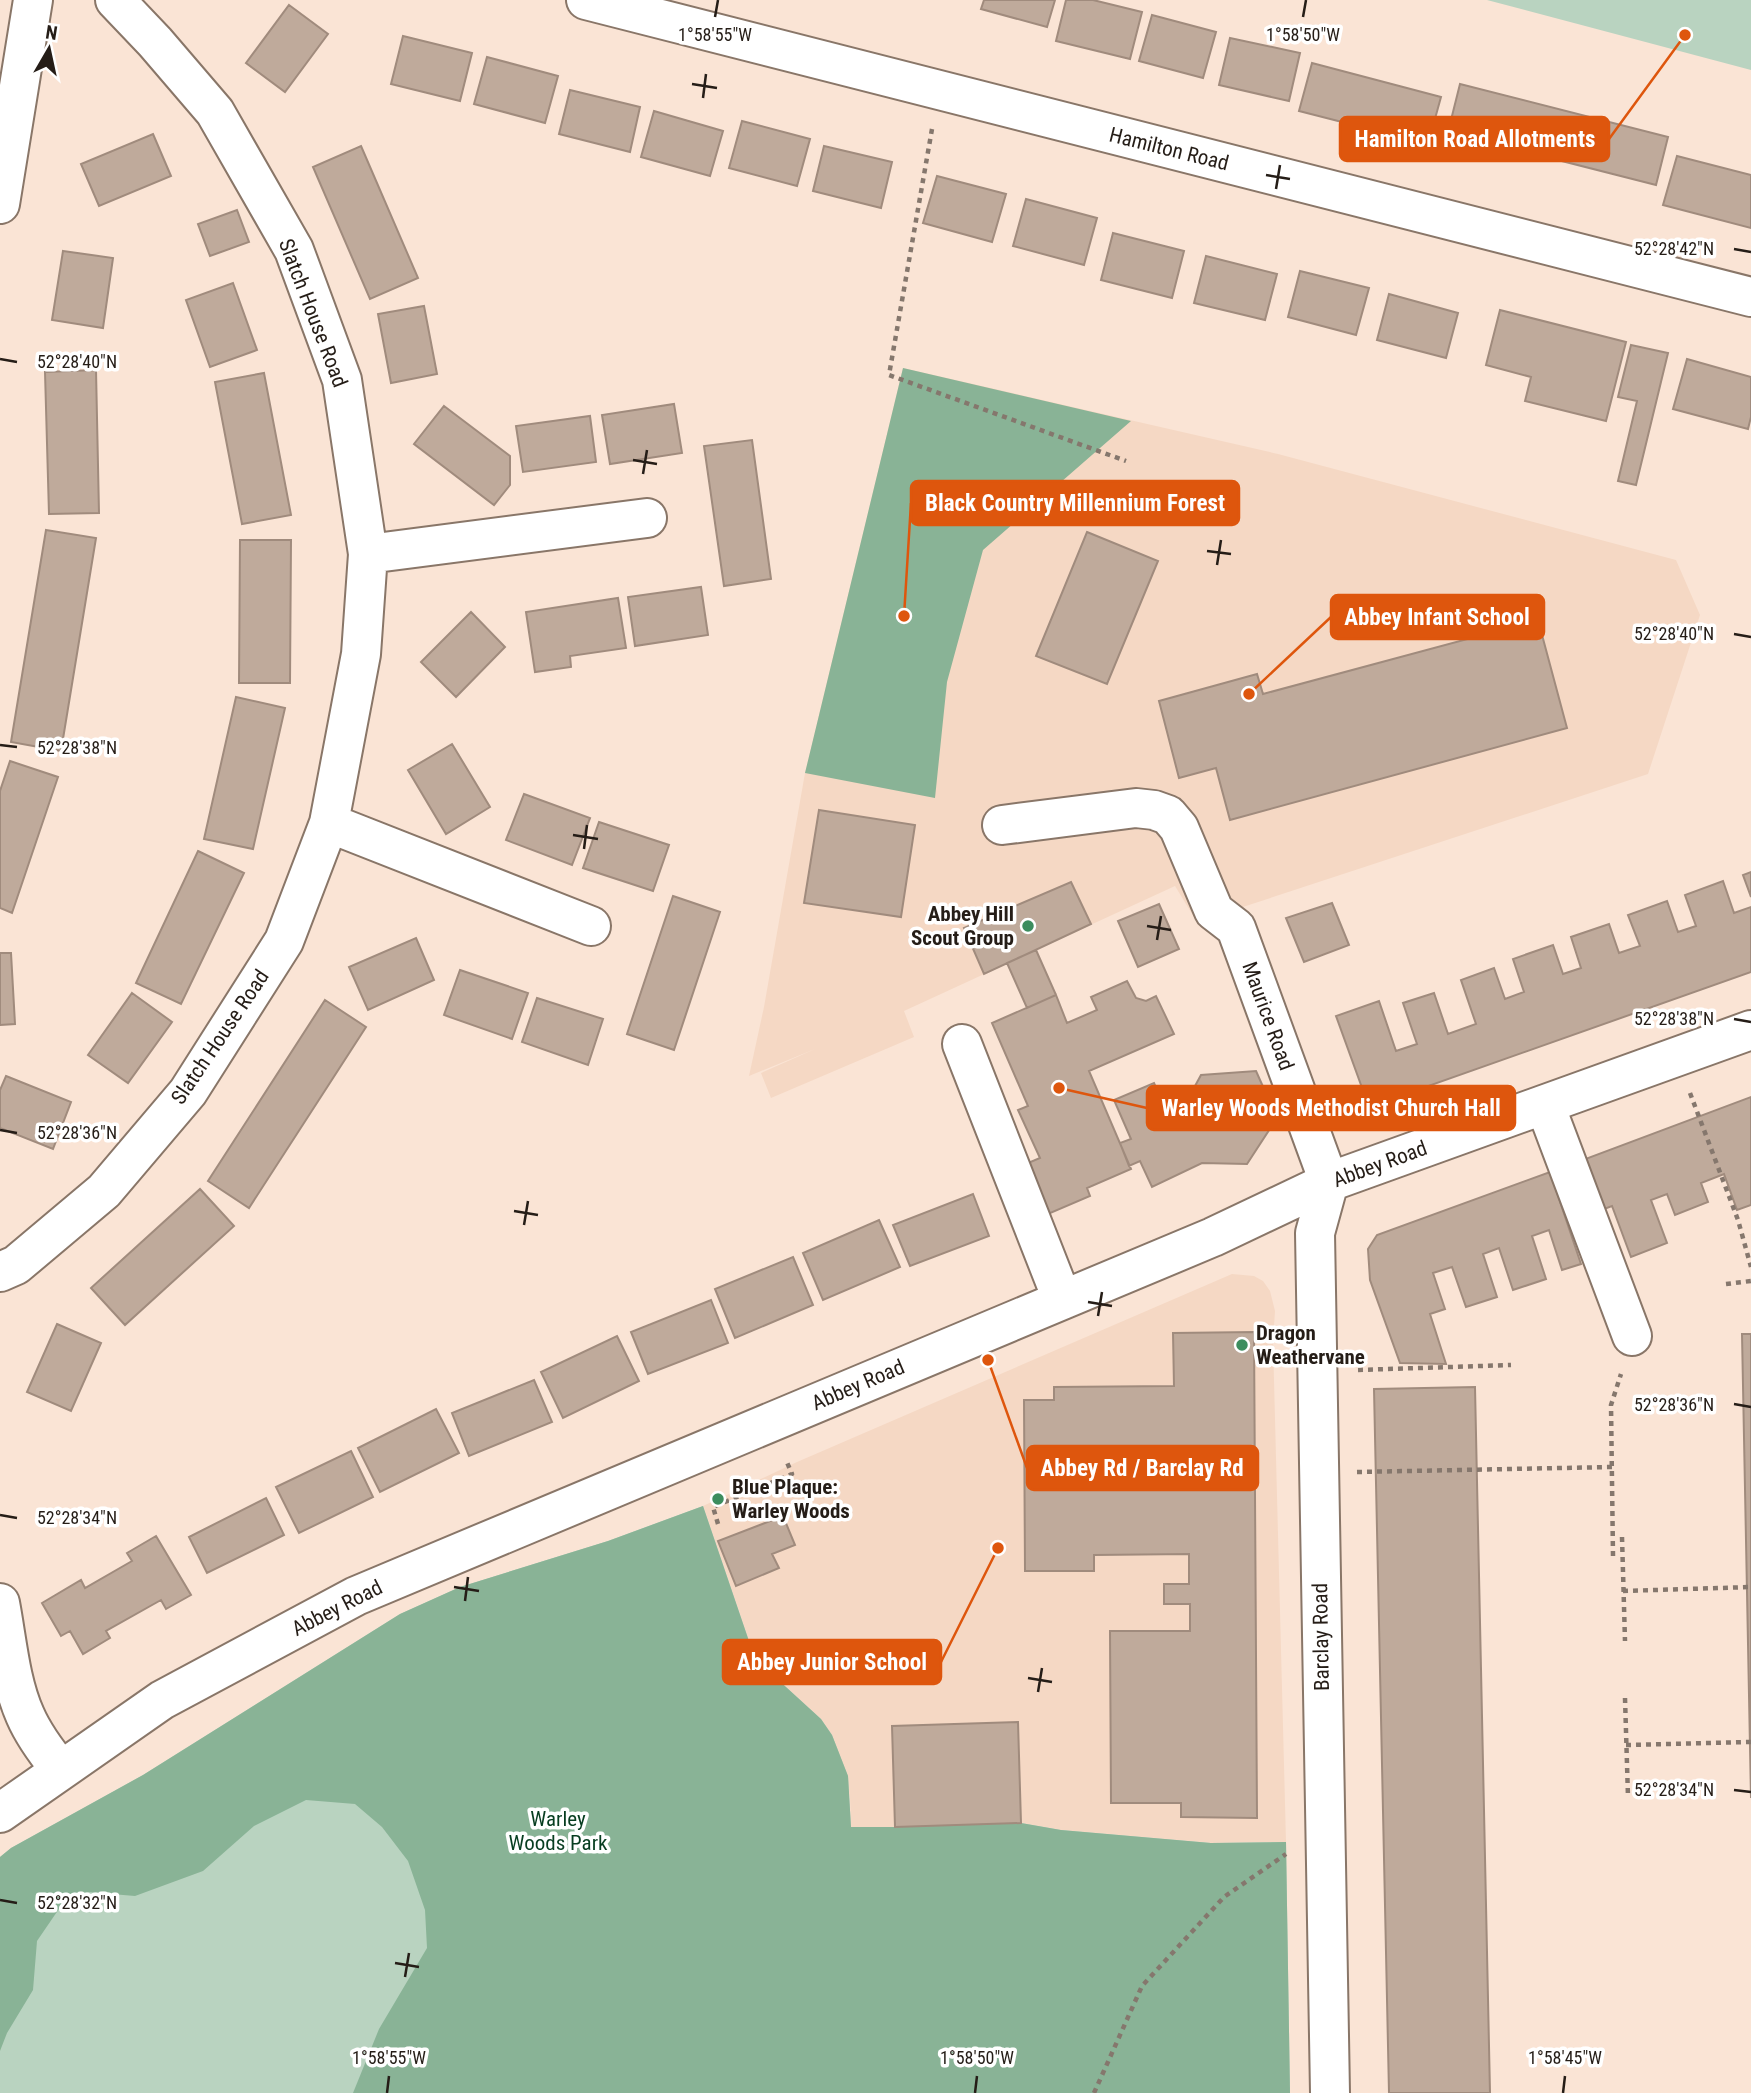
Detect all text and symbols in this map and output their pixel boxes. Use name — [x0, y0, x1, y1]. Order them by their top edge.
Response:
north arrow — [14, 14, 84, 84]
text: N — [44, 20, 59, 45]
text: 1°58'55"W — [678, 24, 752, 45]
text: 1°58'50"W — [1266, 24, 1340, 45]
callout: Hamilton Road Allotments — [1340, 117, 1609, 161]
street label: Hamilton Road — [1107, 123, 1231, 175]
text: Hamilton Road Allotments — [1355, 126, 1595, 153]
street label: Slatch House Road — [274, 236, 352, 390]
text: 52°28'42"N — [1634, 238, 1714, 259]
text: 52°28'40"N — [37, 351, 117, 372]
callout: Black Country Millennium Forest — [911, 481, 1239, 525]
text: Black Country Millennium Forest — [925, 490, 1225, 517]
callout: Abbey Infant School — [1331, 595, 1544, 639]
text: Abbey Infant School — [1344, 604, 1530, 631]
text: 52°28'40"N — [1634, 623, 1714, 644]
text: 52°28'38"N — [37, 737, 117, 758]
place label: Abbey Hill Scout Group — [911, 902, 1014, 950]
marker: Abbey Hill Scout Group — [1020, 918, 1036, 934]
street label: Maurice Road — [1237, 958, 1299, 1074]
street label: Slatch House Road — [166, 965, 274, 1109]
text: 52°28'38"N — [1634, 1008, 1714, 1029]
callout: Warley Woods Methodist Church Hall — [1147, 1086, 1515, 1130]
text: Warley Woods Methodist Church Hall — [1161, 1095, 1501, 1122]
text: 52°28'36"N — [37, 1122, 117, 1143]
street label: Abbey Road — [1330, 1136, 1430, 1192]
place label: Dragon Weathervane — [1256, 1321, 1365, 1369]
marker: Dragon Weathervane — [1234, 1337, 1250, 1353]
street label: Abbey Road — [808, 1355, 908, 1415]
text: 52°28'36"N — [1634, 1394, 1714, 1415]
callout: Abbey Rd / Barclay Rd — [1027, 1446, 1258, 1490]
text: Abbey Rd / Barclay Rd — [1040, 1455, 1244, 1482]
place label: Blue Plaque: Warley Woods — [732, 1475, 850, 1523]
marker: Blue Plaque: Warley Woods — [710, 1491, 726, 1507]
text: 52°28'34"N — [37, 1507, 117, 1528]
street label: Abbey Road — [288, 1575, 386, 1641]
street label: Barclay Road — [1308, 1583, 1334, 1691]
callout: Abbey Junior School — [723, 1640, 941, 1684]
text: Abbey Junior School — [737, 1649, 927, 1676]
text: 52°28'34"N — [1634, 1779, 1714, 1800]
park label: Warley Woods Park — [508, 1807, 608, 1855]
text: 52°28'32"N — [37, 1892, 117, 1913]
text: 1°58'55"W — [352, 2047, 426, 2068]
text: 1°58'50"W — [940, 2047, 1014, 2068]
text: 1°58'45"W — [1528, 2047, 1602, 2068]

